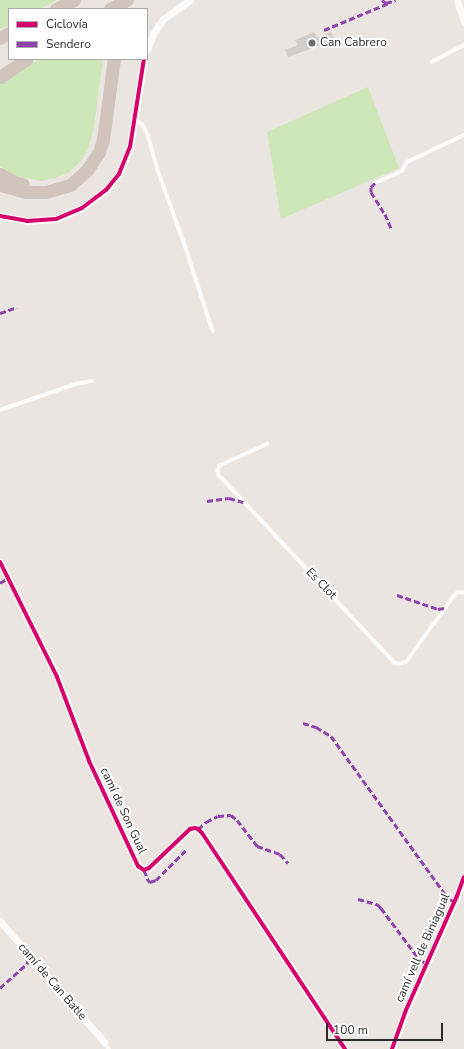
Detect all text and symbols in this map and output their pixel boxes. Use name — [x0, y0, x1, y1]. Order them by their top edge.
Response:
legend — [8, 8, 148, 60]
text: Ciclovía — [46, 16, 88, 32]
text: Sendero — [46, 36, 91, 52]
place label: Can Cabrero — [320, 36, 387, 50]
marker: Can Cabrero — [307, 38, 317, 48]
street label: Es Clot — [303, 565, 339, 603]
street label: camí de Son Gual — [97, 765, 149, 857]
street label: camí vell de Biniagual — [392, 891, 454, 1005]
street label: camí de Can Batle — [15, 941, 89, 1023]
scale bar — [328, 1015, 445, 1041]
text: 100 m — [333, 1022, 368, 1038]

